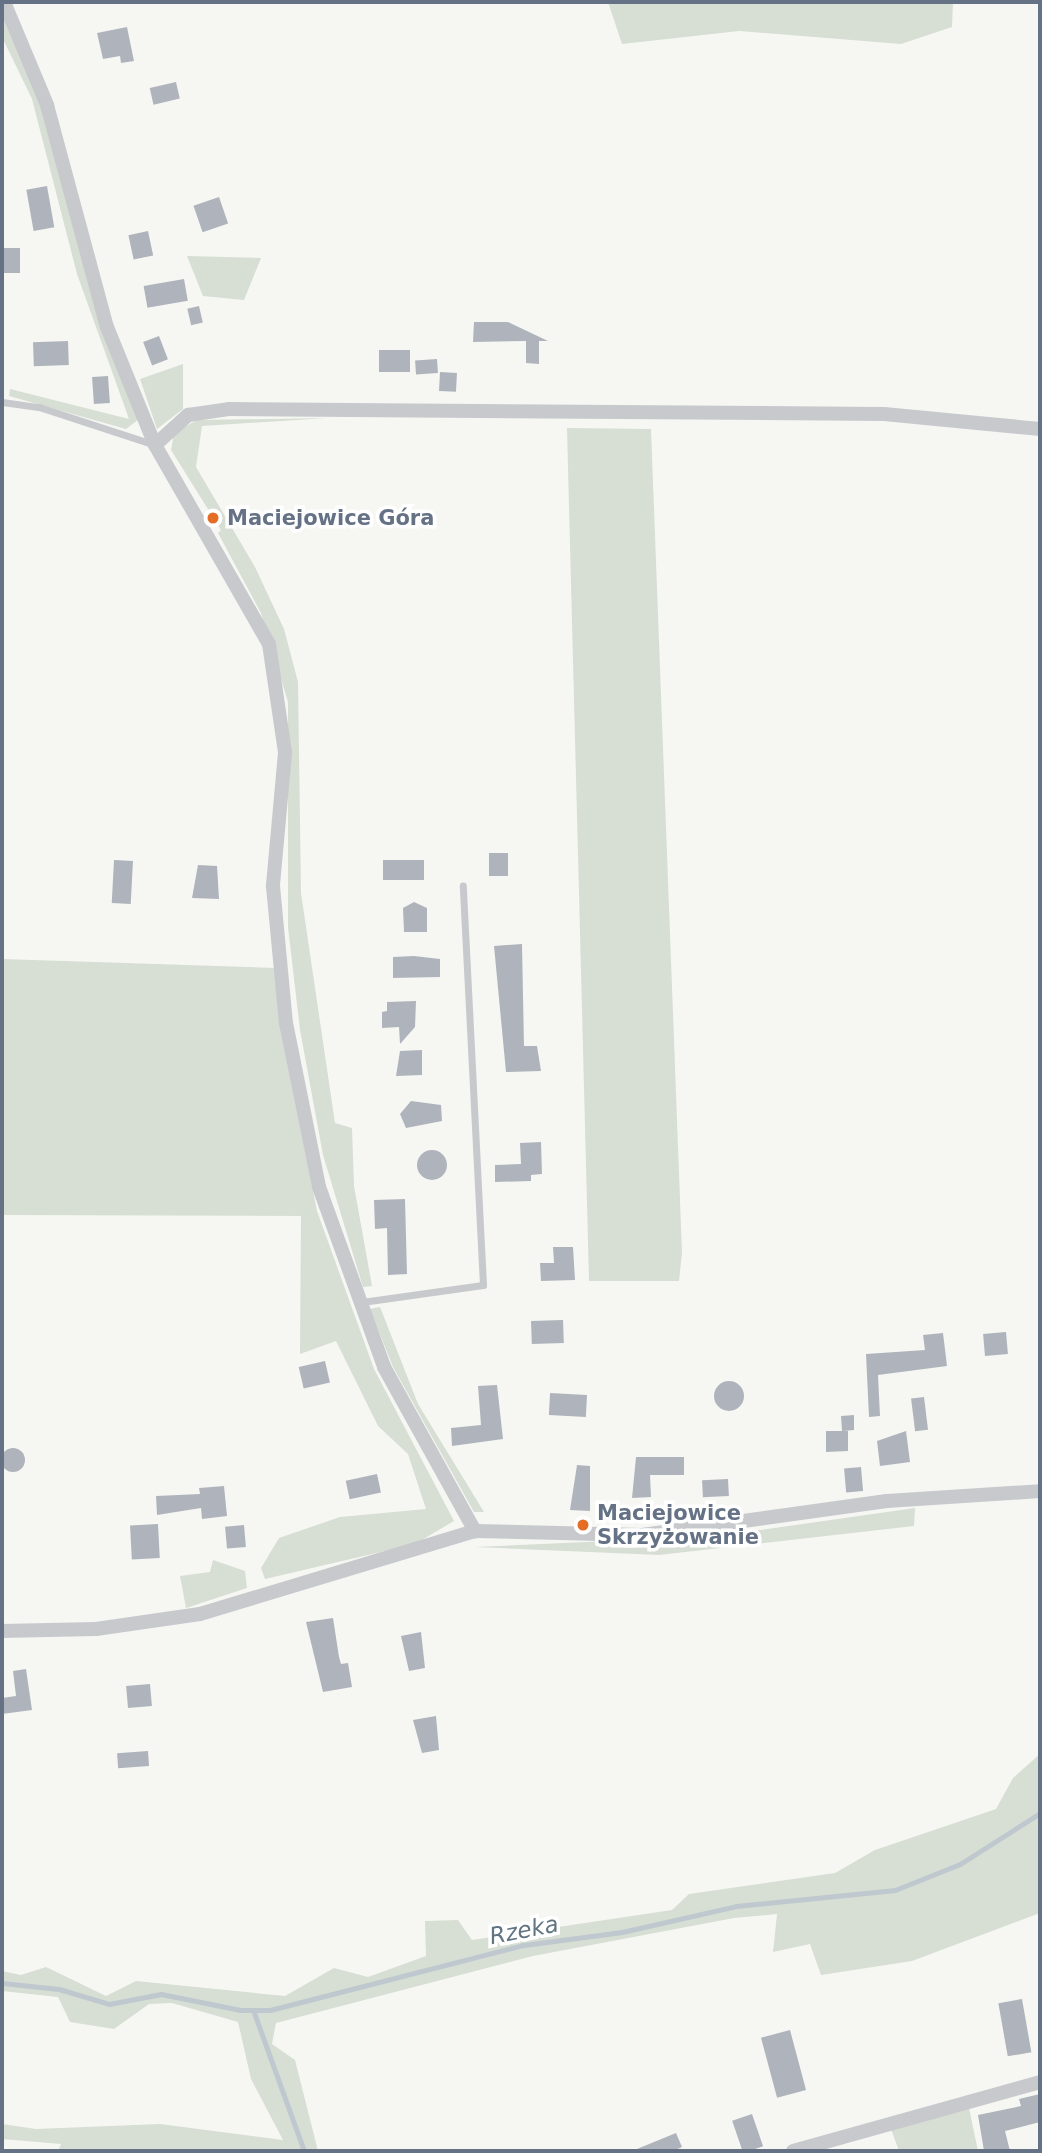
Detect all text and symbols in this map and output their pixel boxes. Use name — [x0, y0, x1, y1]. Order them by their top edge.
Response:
place label: Maciejowice Góra — [227, 505, 434, 531]
marker: Maciejowice Góra — [205, 510, 221, 526]
place label: Maciejowice Skrzyżowanie — [597, 1500, 759, 1550]
marker: Maciejowice Skrzyżowanie — [575, 1517, 591, 1533]
water label: Rzeka — [487, 1910, 561, 1950]

